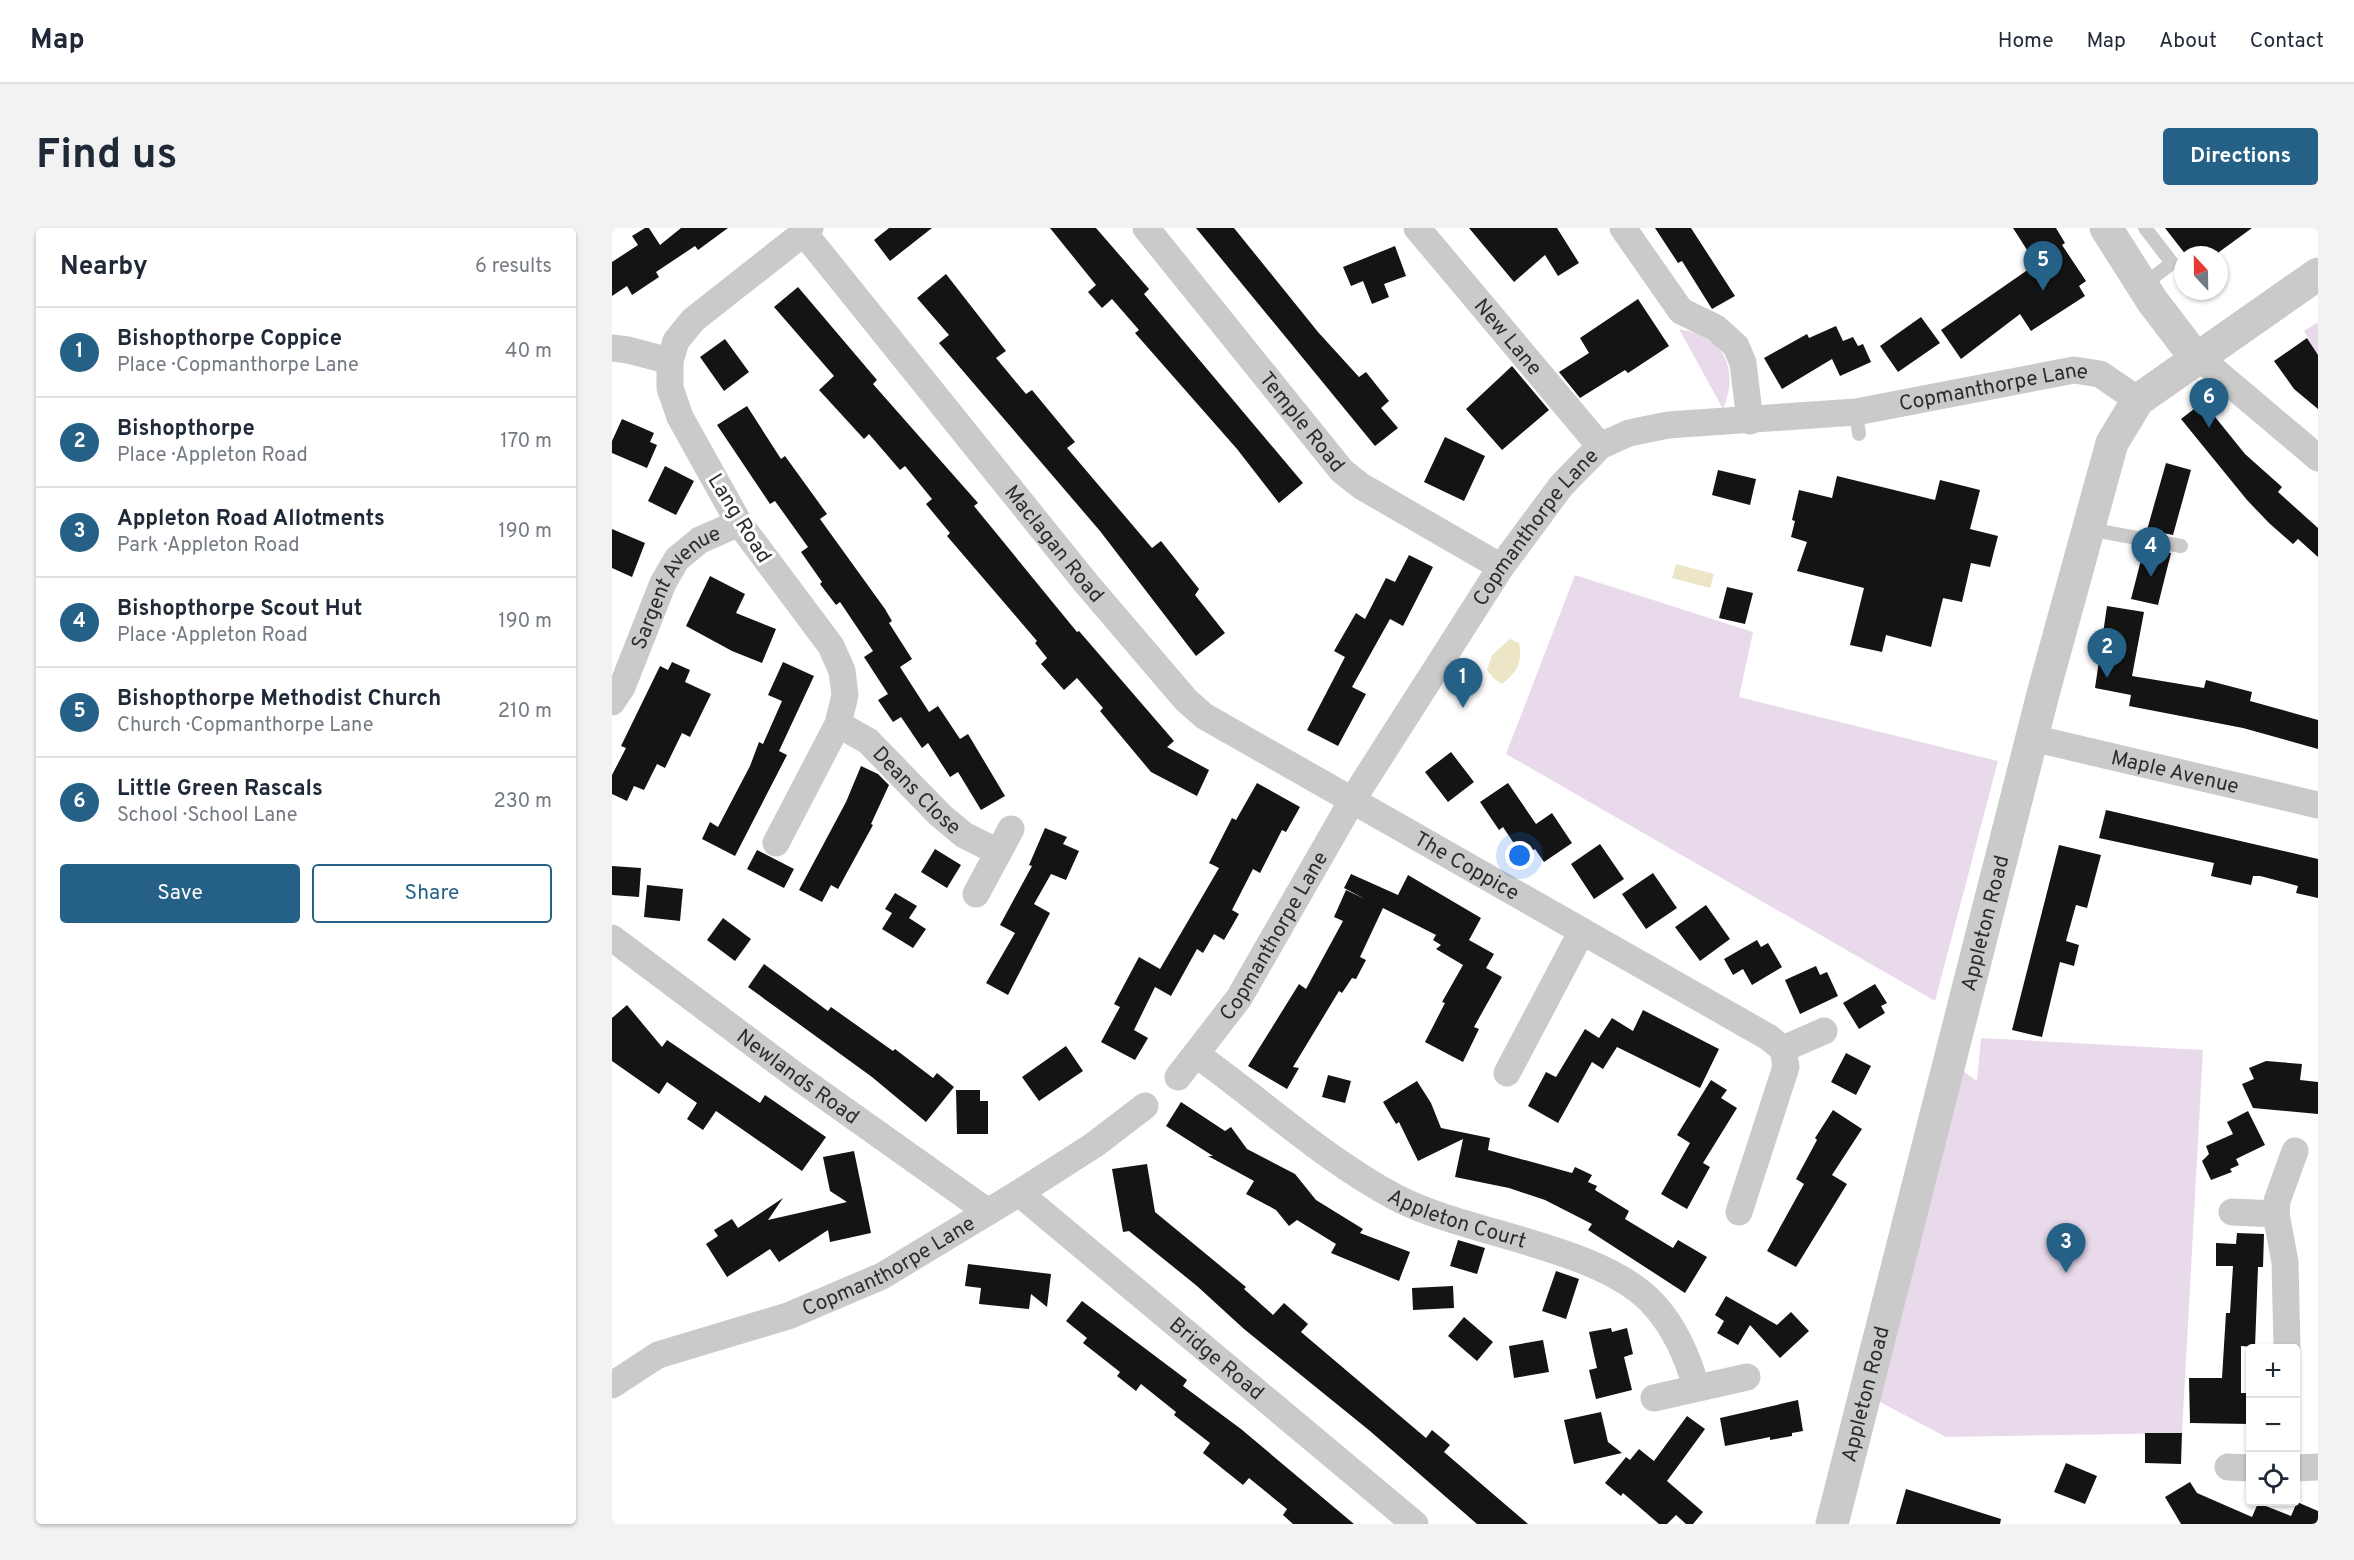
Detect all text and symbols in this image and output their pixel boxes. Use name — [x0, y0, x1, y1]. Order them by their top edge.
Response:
text: Map — [30, 23, 85, 59]
text: Home — [1998, 28, 2054, 55]
text: Map — [2087, 28, 2126, 55]
text: About — [2159, 28, 2217, 55]
text: Contact — [2250, 28, 2324, 55]
button: Directions — [2163, 128, 2318, 185]
text: Find us — [36, 130, 177, 183]
pin: 5 — [2024, 242, 2062, 291]
north arrow — [2174, 246, 2228, 300]
text: Nearby — [60, 251, 148, 284]
text: 6 results — [475, 254, 552, 280]
street label: New Lane — [1467, 294, 1547, 382]
text: Bishopthorpe Coppice — [117, 326, 342, 353]
text: 1 — [76, 339, 84, 365]
text: 40 m — [505, 339, 552, 365]
text: Place · Copmanthorpe Lane — [117, 353, 359, 379]
street label: Copmanthorpe Lane — [1897, 358, 2090, 418]
street label: Temple Road — [1252, 367, 1350, 479]
pin: 6 — [2190, 378, 2228, 428]
text: Bishopthorpe — [117, 416, 255, 443]
text: 2 — [73, 429, 86, 455]
text: 170 m — [500, 429, 552, 455]
text: Place · Appleton Road — [117, 443, 308, 469]
street label: Copmanthorpe Lane — [1468, 443, 1605, 612]
street label: Lang Road — [701, 469, 777, 569]
street label: Maclagan Road — [998, 480, 1109, 609]
text: Appleton Road Allotments — [117, 506, 385, 533]
text: 3 — [74, 519, 86, 545]
text: 190 m — [498, 519, 552, 545]
street label: Sargent Avenue — [626, 521, 725, 654]
pin: 4 — [2132, 528, 2170, 577]
text: Park · Appleton Road — [117, 533, 299, 559]
text: Bishopthorpe Scout Hut — [117, 596, 362, 623]
text: 4 — [73, 609, 86, 635]
text: 190 m — [498, 609, 552, 635]
text: Place · Appleton Road — [117, 623, 308, 649]
pin: 2 — [2088, 628, 2126, 678]
pin: 1 — [1444, 658, 1482, 708]
text: Bishopthorpe Methodist Church — [117, 686, 441, 713]
text: 5 — [73, 699, 86, 725]
text: 210 m — [498, 699, 552, 725]
text: Church · Copmanthorpe Lane — [117, 713, 373, 739]
street label: Deans Close — [866, 741, 966, 842]
street label: Maple Avenue — [2108, 745, 2241, 801]
text: Little Green Rascals — [117, 776, 323, 803]
text: 6 — [73, 789, 86, 815]
text: 230 m — [493, 789, 552, 815]
text: School · School Lane — [117, 803, 298, 829]
street label: The Coppice — [1409, 826, 1524, 908]
your location — [1505, 841, 1534, 870]
street label: Copmanthorpe Lane — [1214, 847, 1335, 1027]
street label: Appleton Road — [1956, 853, 2016, 994]
button: Save — [60, 864, 300, 923]
button: Share — [312, 864, 552, 923]
street label: Newlands Road — [731, 1024, 864, 1131]
street label: Appleton Court — [1383, 1183, 1529, 1256]
street label: Copmanthorpe Lane — [798, 1211, 981, 1323]
pin: 3 — [2046, 1224, 2086, 1273]
street label: Bridge Road — [1163, 1312, 1269, 1407]
street label: Appleton Road — [1836, 1324, 1897, 1465]
map controls — [2246, 1344, 2300, 1506]
button: + — [2246, 1344, 2300, 1398]
button: − — [2246, 1398, 2300, 1452]
button: locate — [2246, 1452, 2300, 1506]

